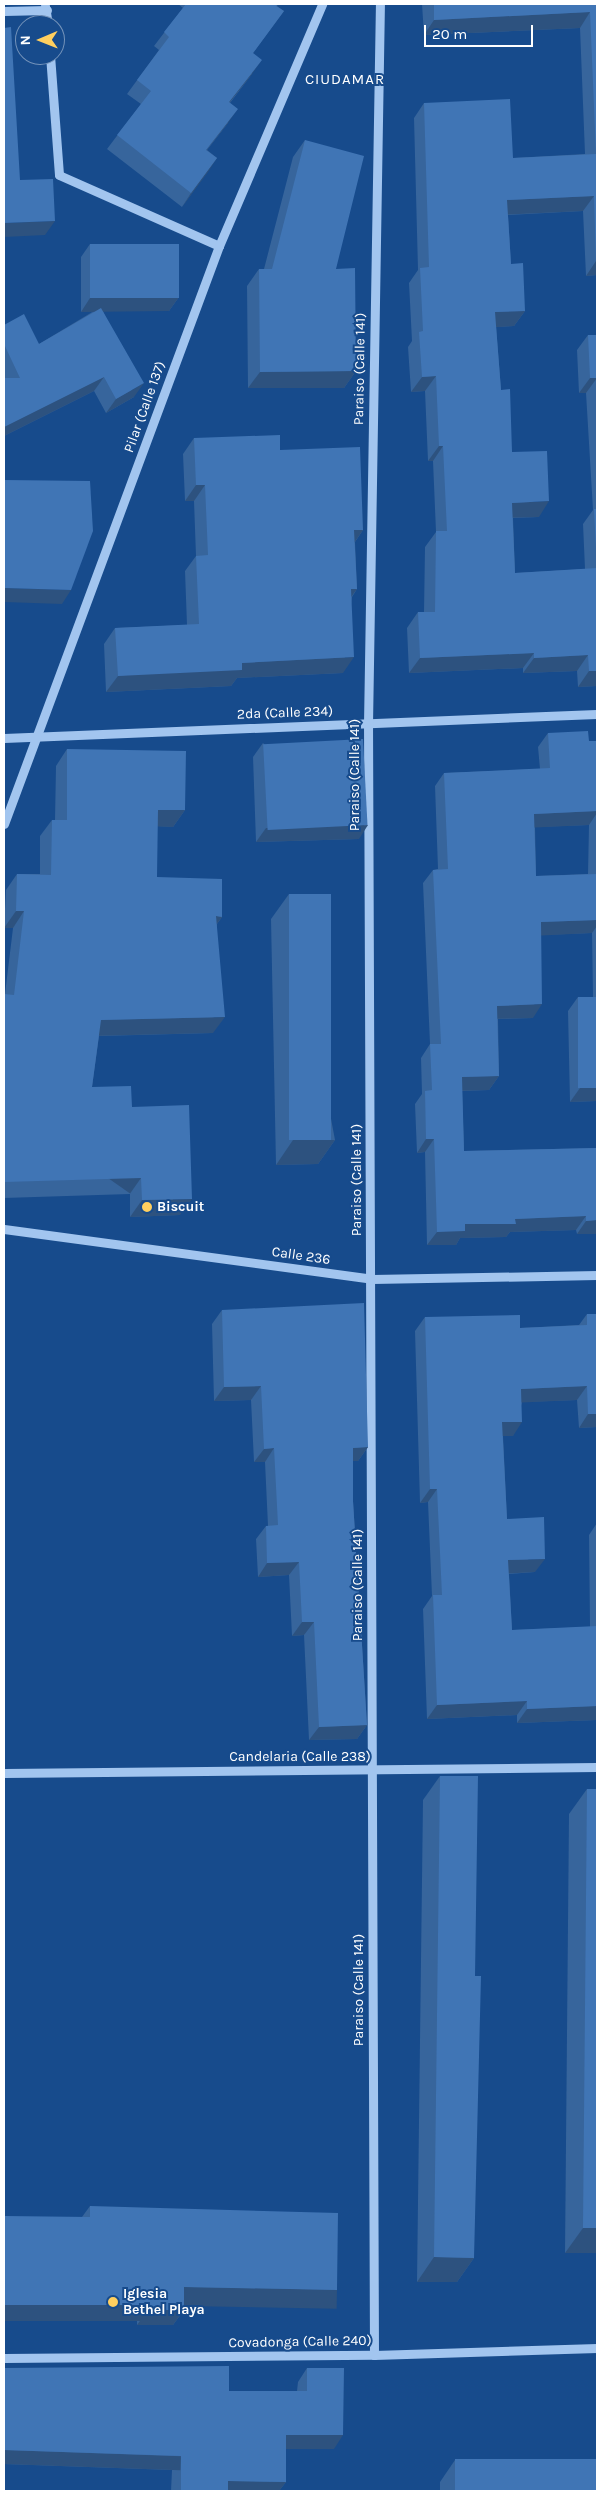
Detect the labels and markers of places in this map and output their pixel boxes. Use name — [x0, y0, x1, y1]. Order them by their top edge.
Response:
place label: Biscuit — [157, 1199, 204, 1215]
marker: Biscuit — [141, 1201, 153, 1213]
place label: Iglesia Bethel Playa — [123, 2286, 205, 2318]
marker: Iglesia Bethel Playa — [107, 2296, 119, 2308]

